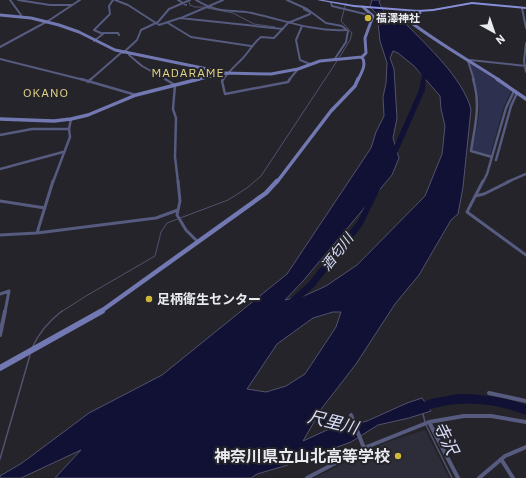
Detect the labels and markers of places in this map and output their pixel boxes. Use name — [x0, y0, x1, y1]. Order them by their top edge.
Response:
place label: 福澤神社 — [376, 11, 420, 25]
marker: 福澤神社 — [363, 13, 373, 23]
place label: 足柄衛生センター — [157, 291, 261, 308]
marker: 足柄衛生センター — [144, 294, 154, 304]
place label: 神奈川県立山北高等学校 — [214, 446, 390, 466]
marker: 神奈川県立山北高等学校 — [393, 451, 403, 461]

